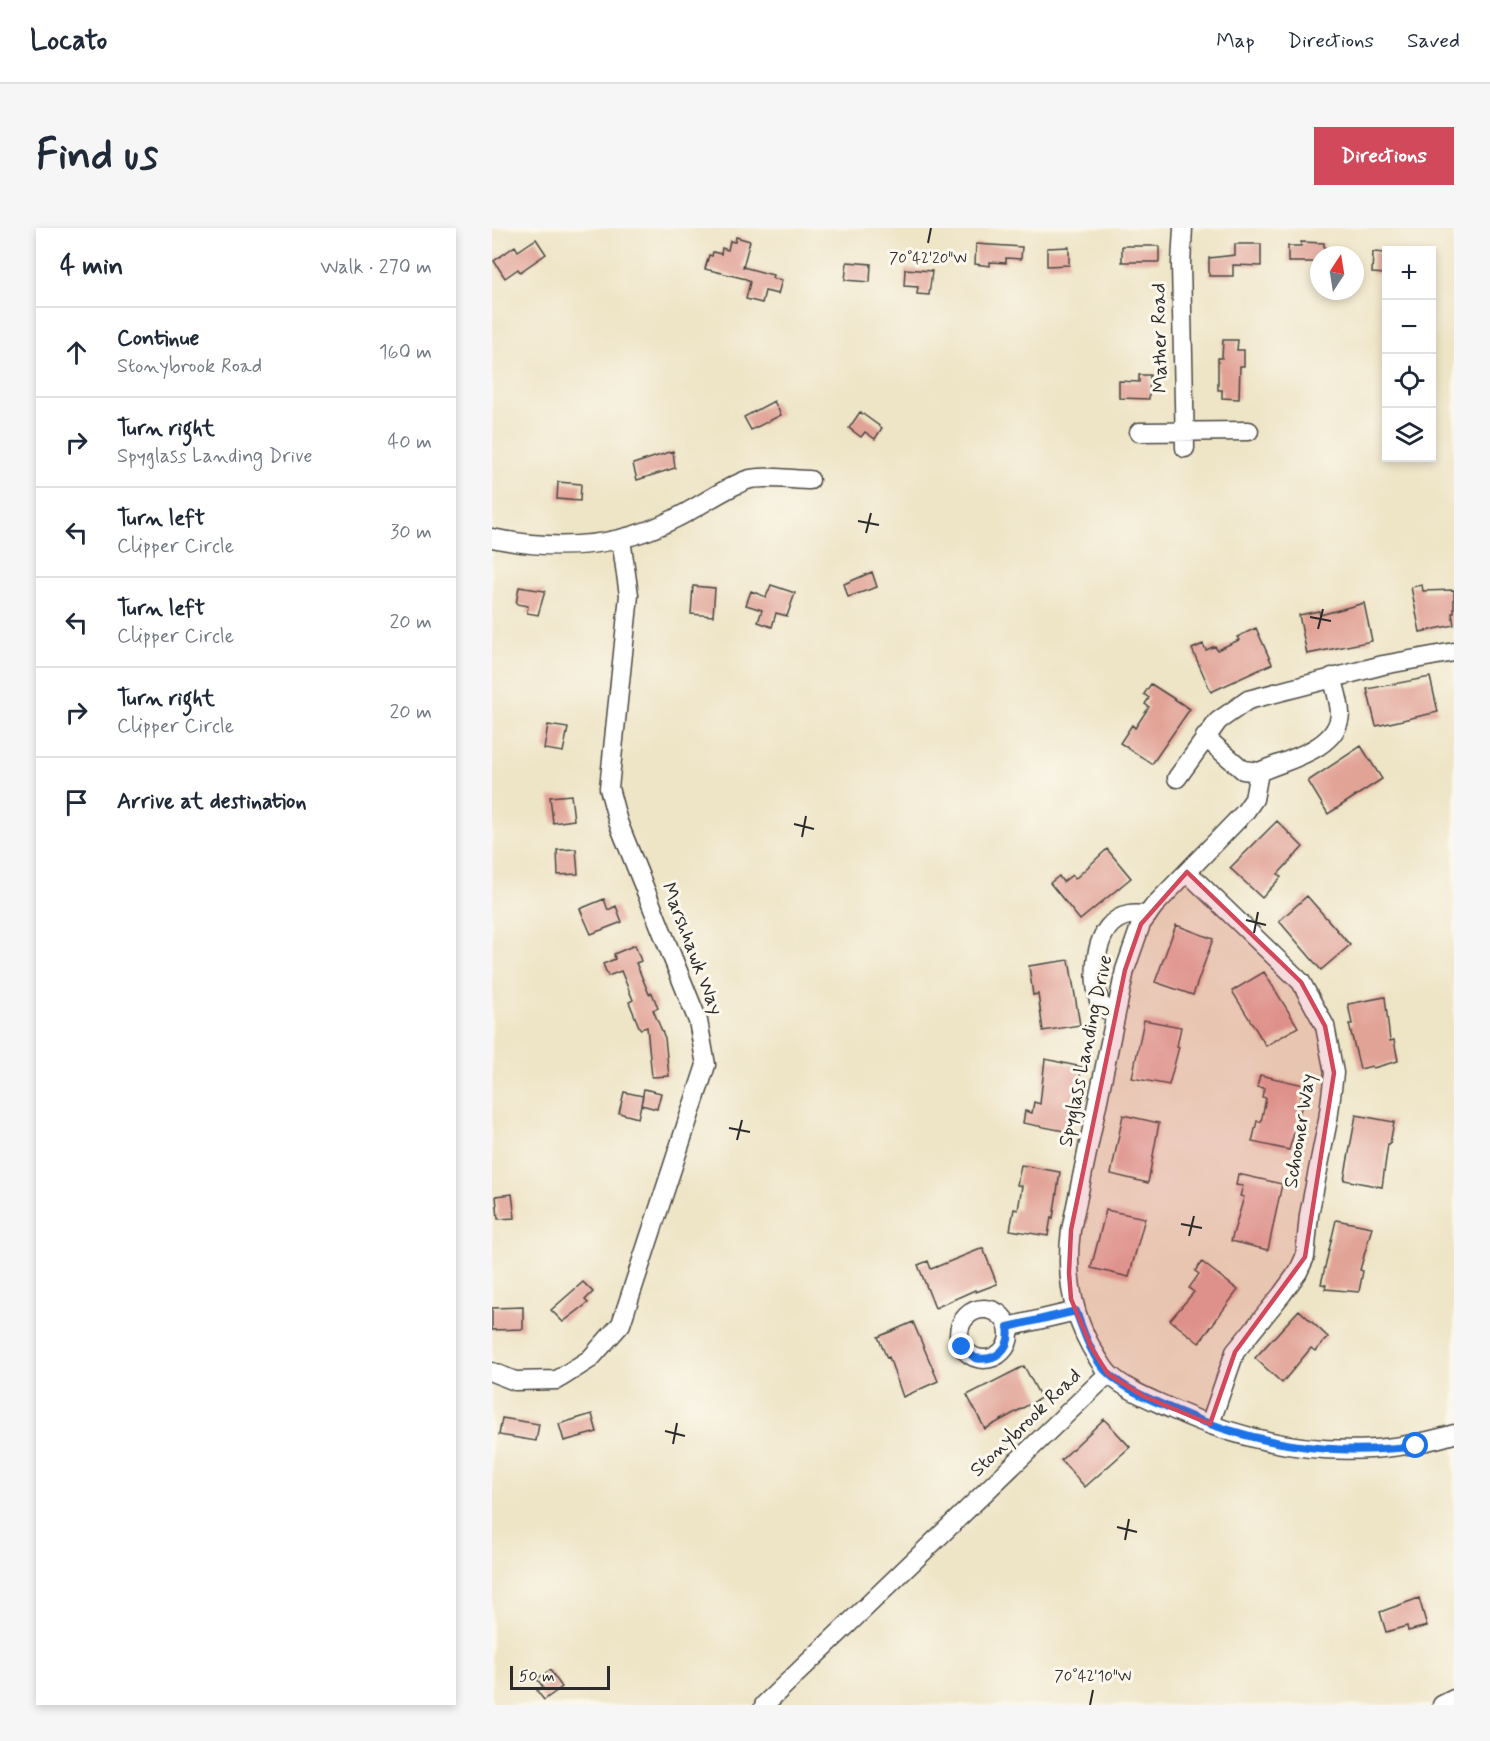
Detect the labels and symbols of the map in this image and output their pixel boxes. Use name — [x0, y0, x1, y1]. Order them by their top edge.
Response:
north arrow — [1310, 246, 1364, 300]
text: 70°42'20"W — [889, 249, 967, 269]
street label: Mather Road — [1146, 283, 1174, 393]
street label: Marshhawk Way — [654, 879, 730, 1019]
street label: Spyglass Landing Drive — [1052, 953, 1121, 1150]
street label: Schooner Way — [1278, 1072, 1322, 1190]
route end — [948, 1333, 974, 1359]
street label: Stonybrook Road — [964, 1363, 1088, 1483]
route start — [1402, 1432, 1428, 1458]
scale bar — [510, 1663, 610, 1690]
text: 70°42'10"W — [1055, 1667, 1131, 1687]

